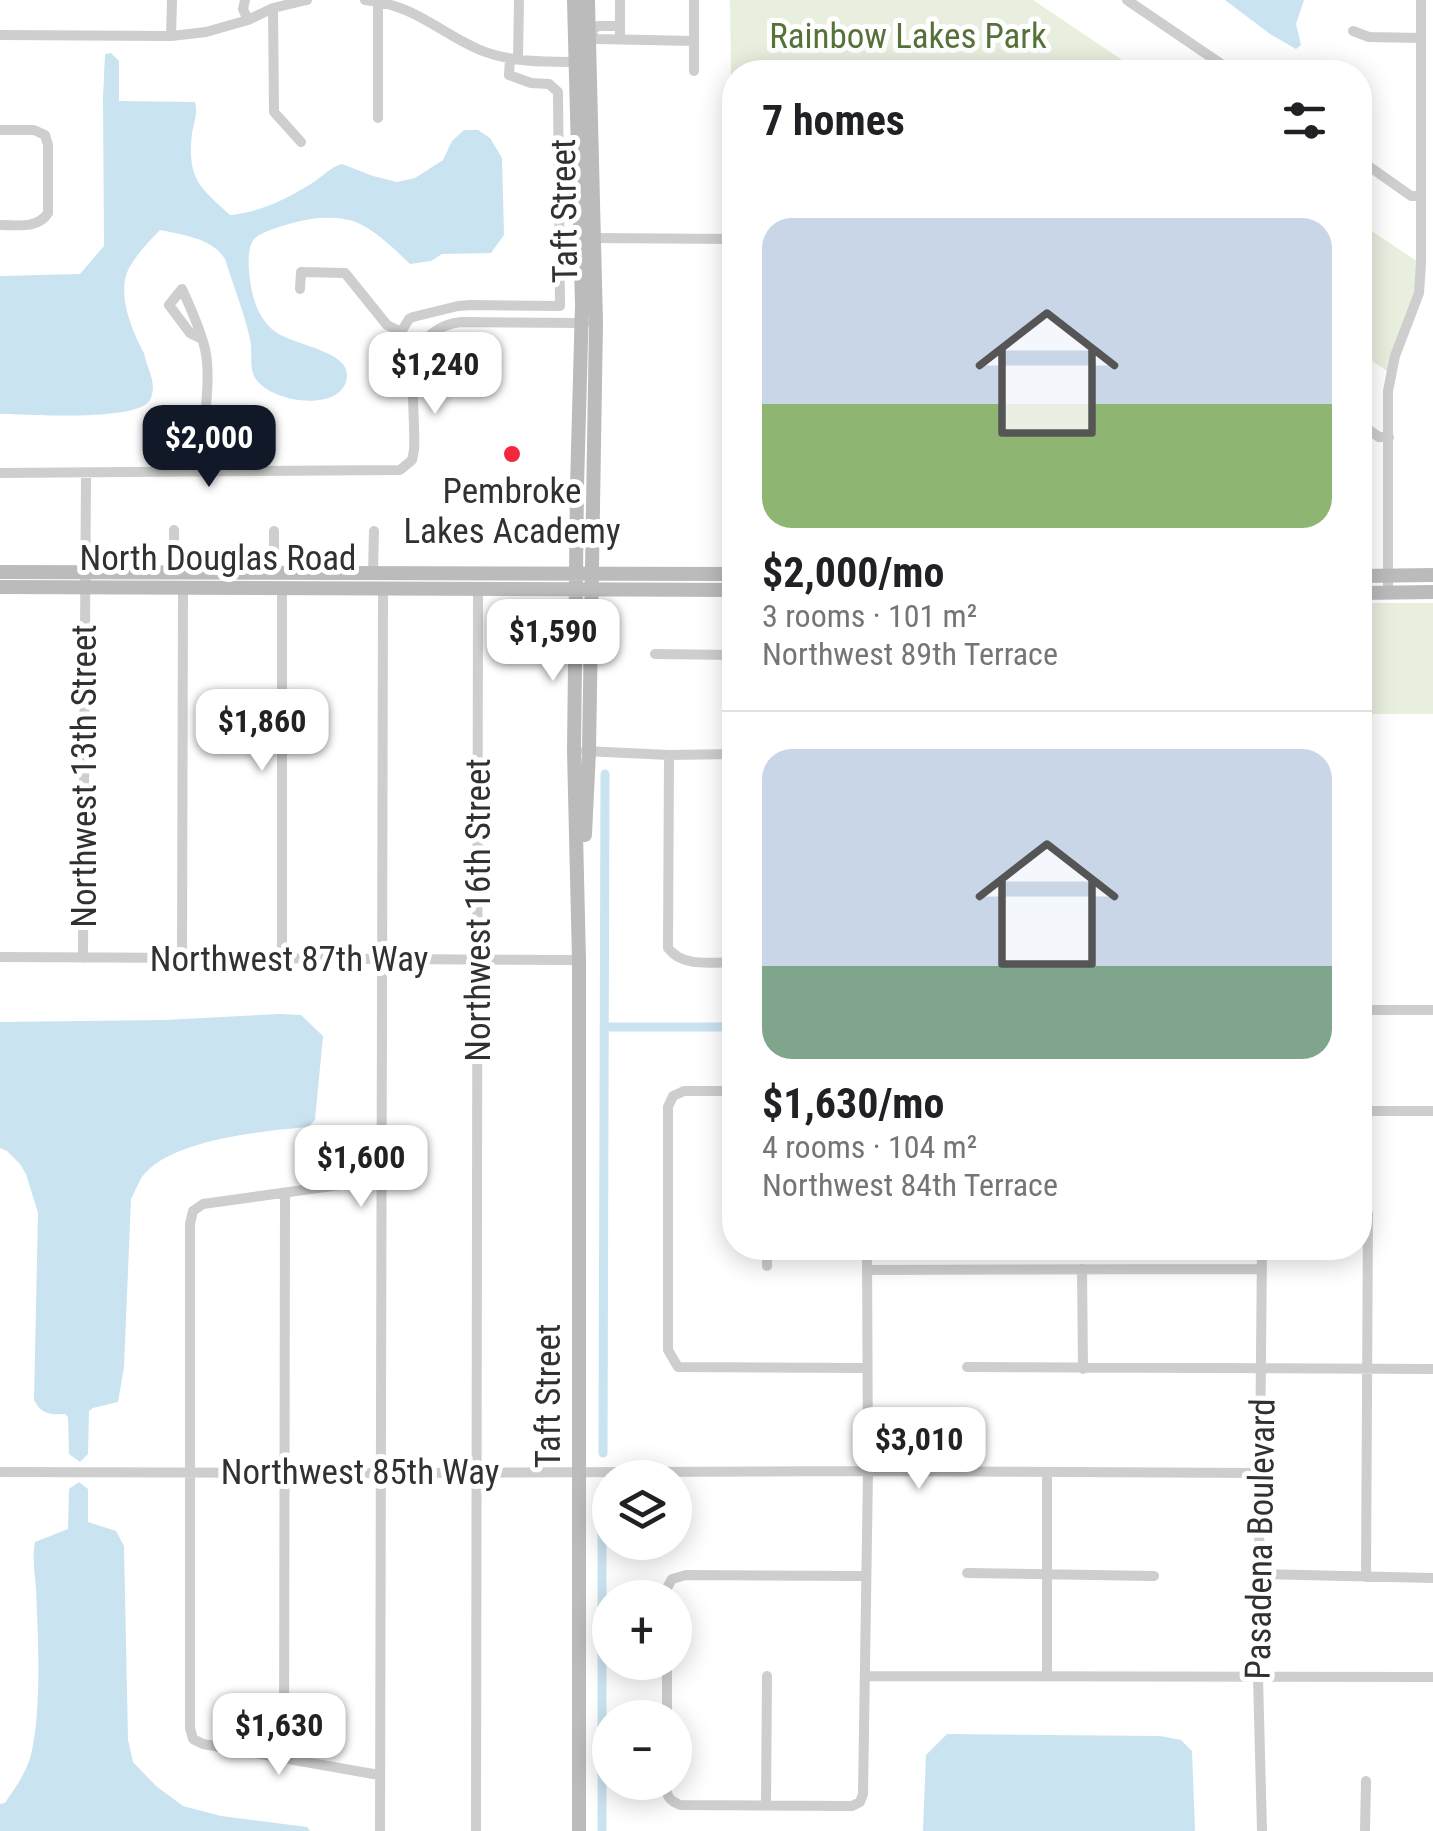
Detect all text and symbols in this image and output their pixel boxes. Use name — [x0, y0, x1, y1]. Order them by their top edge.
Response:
park label: Rainbow Lakes Park — [769, 16, 1047, 57]
icon: filters — [1277, 93, 1332, 148]
text: 7 homes — [762, 96, 905, 145]
street label: Taft Street — [543, 138, 586, 284]
icon: home — [957, 283, 1137, 463]
pin: $1,240 — [354, 332, 516, 417]
text: $1,240 — [391, 345, 479, 383]
pin: $2,000 — [128, 405, 290, 490]
text: $2,000 — [165, 418, 253, 456]
marker: Pembroke Lakes Academy — [501, 443, 523, 465]
place label: Pembroke Lakes Academy — [403, 471, 621, 552]
street label: North Douglas Road — [80, 538, 356, 579]
text: $2,000/mo — [762, 548, 944, 597]
text: 3 rooms · 101 m² — [762, 597, 977, 635]
pin: $1,590 — [472, 599, 634, 684]
text: $1,590 — [509, 612, 597, 650]
street label: Northwest 13th Street — [64, 624, 105, 928]
text: Northwest 89th Terrace — [762, 635, 1058, 673]
pin: $1,860 — [181, 689, 343, 774]
text: $1,860 — [218, 702, 306, 740]
street label: Northwest 16th Street — [458, 758, 499, 1062]
icon: home — [957, 814, 1137, 994]
street label: Northwest 87th Way — [150, 939, 428, 980]
text: $1,630/mo — [762, 1079, 944, 1128]
pin: $1,600 — [280, 1125, 442, 1210]
text: 4 rooms · 104 m² — [762, 1128, 977, 1166]
text: $1,600 — [317, 1138, 405, 1176]
text: Northwest 84th Terrace — [762, 1166, 1058, 1204]
street label: Taft Street — [528, 1324, 569, 1468]
street label: Pasadena Boulevard — [1238, 1398, 1283, 1680]
pin: $3,010 — [838, 1407, 1000, 1492]
text: $3,010 — [875, 1420, 963, 1458]
street label: Northwest 85th Way — [221, 1452, 499, 1493]
map controls — [592, 1460, 692, 1800]
button: layers — [592, 1460, 692, 1560]
button: + — [592, 1580, 692, 1680]
pin: $1,630 — [198, 1693, 360, 1778]
button: − — [592, 1700, 692, 1800]
text: $1,630 — [235, 1706, 323, 1744]

